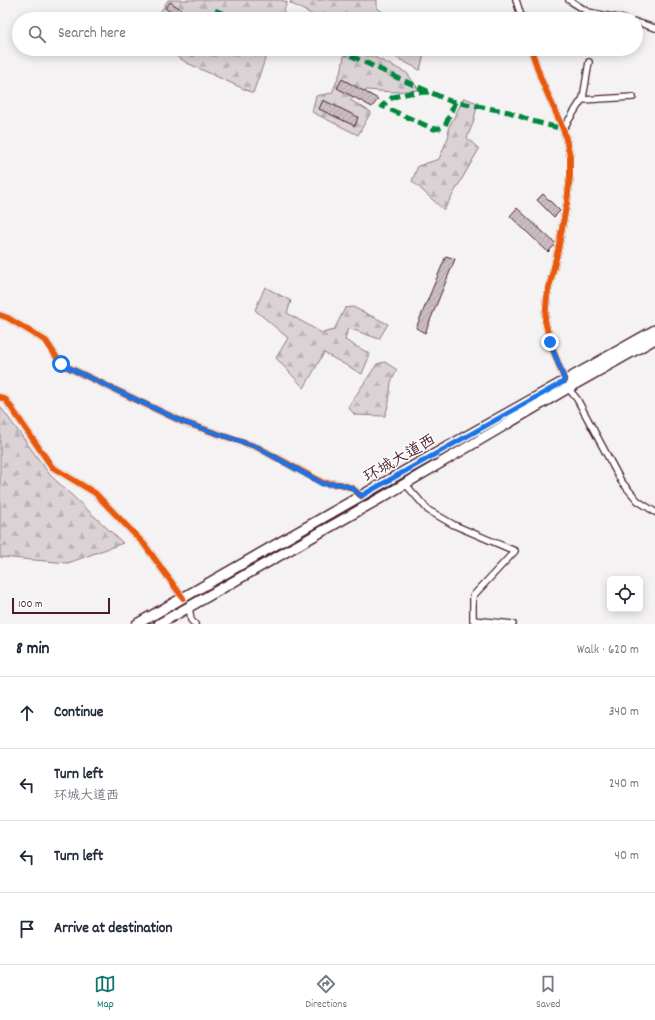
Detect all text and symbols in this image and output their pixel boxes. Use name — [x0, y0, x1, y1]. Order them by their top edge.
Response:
search box — [12, 12, 643, 56]
icon: search — [26, 23, 48, 45]
text: Search here — [58, 23, 126, 45]
route end — [541, 333, 559, 351]
route start — [52, 355, 70, 373]
street label: 环城大道西 — [360, 429, 441, 489]
map controls — [607, 576, 643, 612]
button: locate — [607, 576, 643, 612]
scale bar — [12, 596, 110, 615]
text: 100 m — [18, 597, 42, 613]
text: 8 min — [16, 638, 49, 662]
text: Walk · 620 m — [577, 641, 639, 660]
icon: ahead — [16, 702, 38, 724]
text: Continue — [54, 702, 103, 724]
text: 340 m — [609, 703, 639, 722]
text: Turn left — [54, 764, 103, 786]
icon: left — [16, 774, 38, 796]
text: 240 m — [609, 775, 639, 794]
text: 环城大道西 — [54, 787, 119, 806]
icon: left — [16, 846, 38, 868]
text: Turn left — [54, 846, 103, 868]
text: 40 m — [615, 847, 639, 866]
icon: arrive — [16, 918, 38, 940]
text: Arrive at destination — [54, 918, 172, 940]
tab: Map — [94, 973, 116, 1013]
tab: Directions — [305, 973, 347, 1013]
tab: Saved — [536, 973, 561, 1013]

